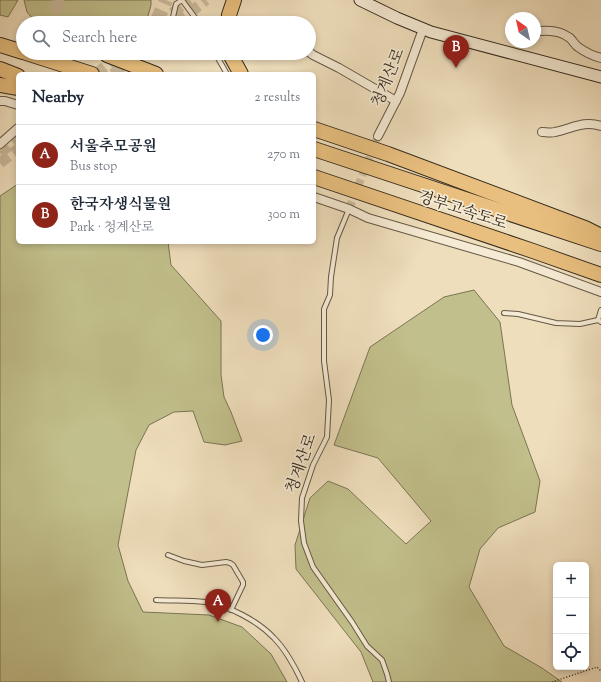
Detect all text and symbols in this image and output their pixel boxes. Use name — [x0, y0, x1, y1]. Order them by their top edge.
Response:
north arrow — [505, 12, 541, 48]
search box — [16, 16, 316, 60]
icon: search — [30, 27, 52, 49]
text: Search here — [62, 28, 137, 49]
pin: B — [443, 35, 469, 68]
street label: 청계산로 — [367, 44, 412, 111]
text: Nearby — [32, 86, 84, 110]
text: 2 results — [255, 89, 300, 107]
text: 서울추모공원 — [70, 137, 157, 158]
text: A — [40, 146, 50, 164]
text: 270 m — [267, 146, 300, 164]
text: Bus stop — [70, 158, 117, 176]
street label: 경부고속도로 — [415, 186, 510, 237]
text: 한국자생식물원 — [70, 195, 171, 216]
text: B — [41, 206, 49, 224]
text: 300 m — [268, 206, 300, 224]
text: Park · 청계산로 — [70, 219, 154, 237]
your location — [253, 325, 273, 345]
street label: 청계산로 — [281, 430, 323, 497]
map controls — [553, 562, 589, 670]
button: + — [553, 562, 589, 598]
pin: A — [205, 589, 231, 622]
button: − — [553, 598, 589, 634]
button: locate — [553, 634, 589, 670]

